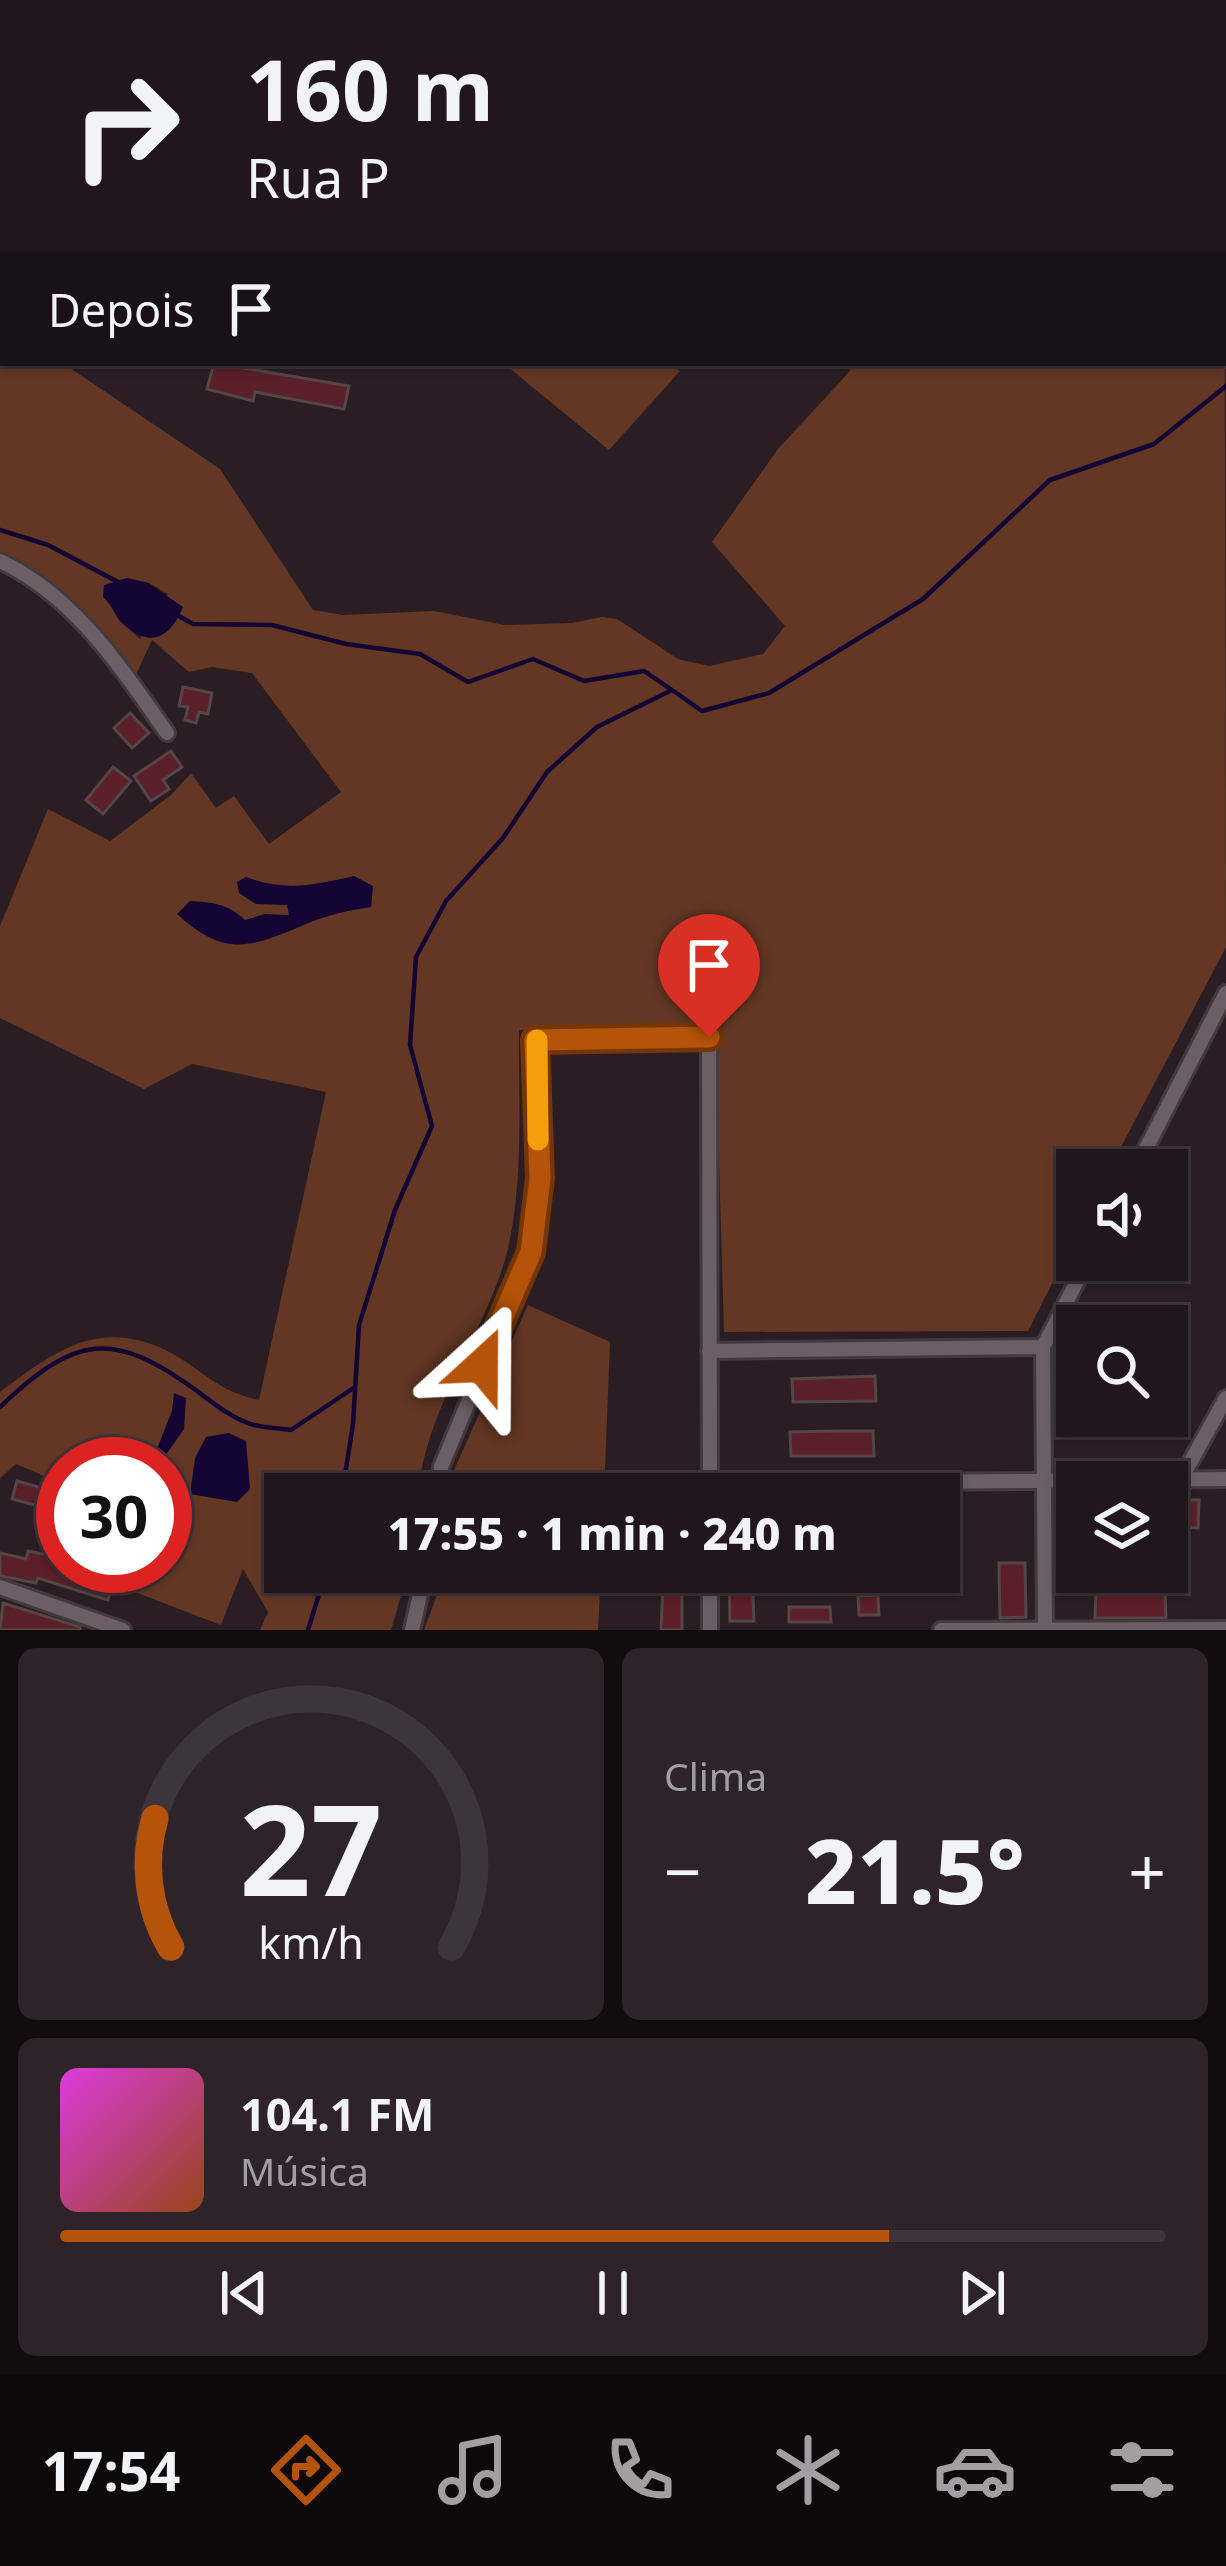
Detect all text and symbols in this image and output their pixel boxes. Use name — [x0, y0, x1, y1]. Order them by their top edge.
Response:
text: 160 m — [246, 31, 494, 146]
icon: right — [48, 48, 204, 204]
text: Rua P — [246, 140, 390, 214]
icon: arrive — [218, 276, 284, 342]
text: Depois — [48, 279, 194, 340]
pin — [658, 914, 760, 1037]
icon: arrive — [676, 932, 742, 998]
map controls — [1056, 1149, 1188, 1593]
button: sound — [1056, 1149, 1188, 1281]
position arrow — [419, 1302, 545, 1428]
button: search — [1056, 1305, 1188, 1437]
speed limit sign: 30 — [36, 1437, 192, 1593]
button: layers — [1056, 1461, 1188, 1593]
text: 17:55 · 1 min · 240 m — [387, 1502, 837, 1563]
text: Clima — [664, 1749, 767, 1802]
text: 27 — [240, 1763, 382, 1933]
text: 21.5° — [805, 1808, 1025, 1930]
text: − — [664, 1825, 702, 1915]
text: + — [1128, 1825, 1166, 1915]
text: km/h — [258, 1913, 364, 1972]
text: 104.1 FM — [240, 2083, 434, 2144]
text: Música — [240, 2144, 369, 2197]
icon: previous — [211, 2260, 277, 2326]
icon: pause — [580, 2260, 646, 2326]
icon: next — [949, 2260, 1015, 2326]
icon: directions — [264, 2428, 348, 2512]
icon: music — [431, 2428, 515, 2512]
icon: phone — [598, 2428, 682, 2512]
icon: climate — [766, 2428, 850, 2512]
icon: car — [933, 2428, 1017, 2512]
icon: filters — [1100, 2428, 1184, 2512]
text: 17:54 — [42, 2433, 180, 2507]

